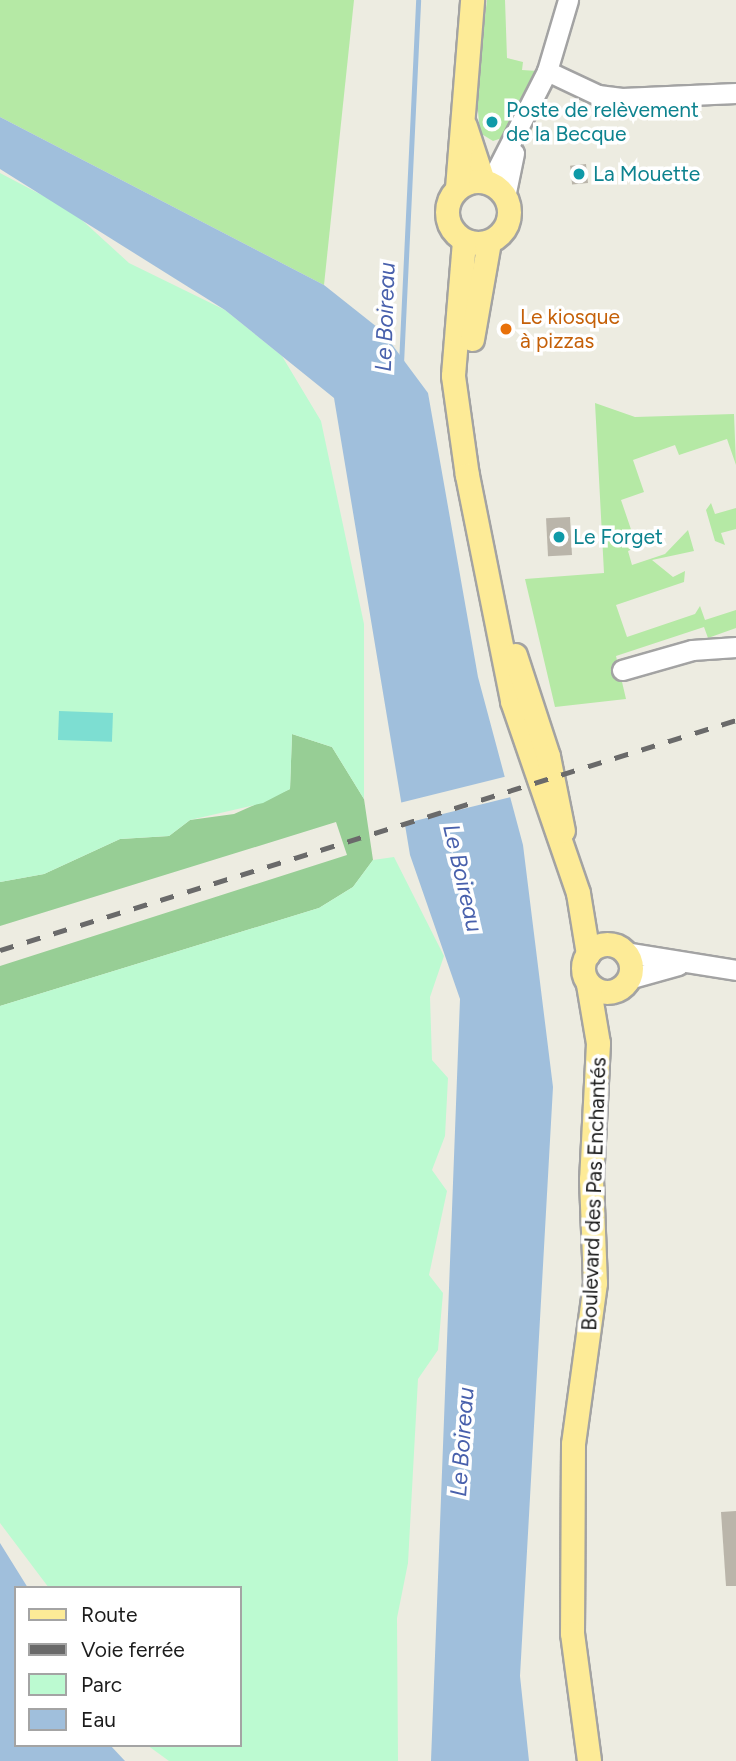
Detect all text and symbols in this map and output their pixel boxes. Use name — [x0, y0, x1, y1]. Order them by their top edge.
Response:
place label: Poste de relèvement de la Becque — [506, 97, 699, 147]
marker: Poste de relèvement de la Becque — [484, 114, 500, 130]
place label: La Mouette — [593, 161, 700, 187]
marker: La Mouette — [571, 166, 587, 182]
water label: Le Boireau — [369, 262, 401, 372]
place label: Le kiosque à pizzas — [520, 304, 620, 354]
marker: Le kiosque à pizzas — [498, 321, 514, 337]
place label: Le Forget — [573, 524, 663, 550]
marker: Le Forget — [551, 529, 567, 545]
water label: Le Boireau — [437, 821, 489, 935]
street label: Boulevard des Pas Enchantés — [577, 1057, 611, 1331]
water label: Le Boireau — [444, 1386, 480, 1498]
legend — [14, 1586, 242, 1747]
text: Route — [81, 1602, 137, 1627]
text: Voie ferrée — [81, 1637, 185, 1662]
text: Parc — [81, 1672, 122, 1697]
text: Eau — [81, 1707, 116, 1732]

